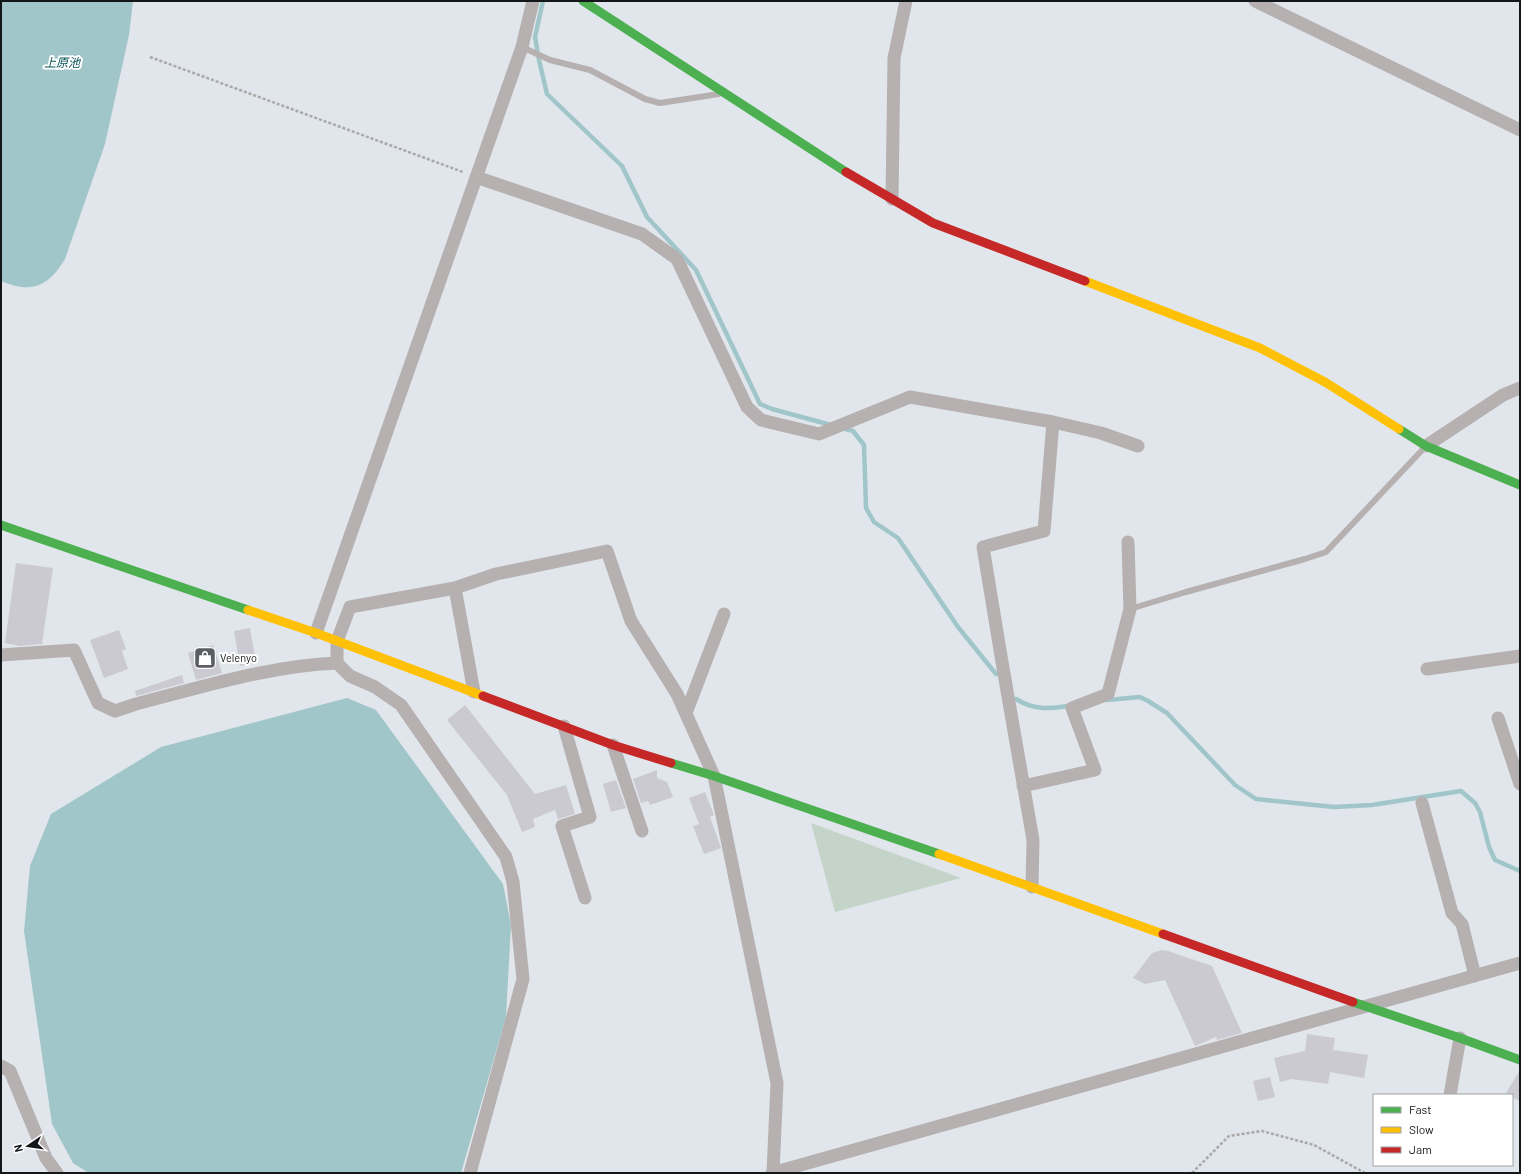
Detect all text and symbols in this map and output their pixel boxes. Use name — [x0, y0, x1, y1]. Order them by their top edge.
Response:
water label: 上原池 — [44, 55, 81, 69]
shop icon: Velenyo — [192, 645, 218, 671]
place label: Velenyo — [220, 651, 257, 664]
legend — [1373, 1094, 1513, 1166]
text: Fast — [1409, 1102, 1432, 1116]
text: Slow — [1409, 1122, 1434, 1136]
north arrow — [8, 1126, 48, 1166]
text: Jam — [1409, 1142, 1432, 1156]
text: N — [11, 1143, 25, 1153]

